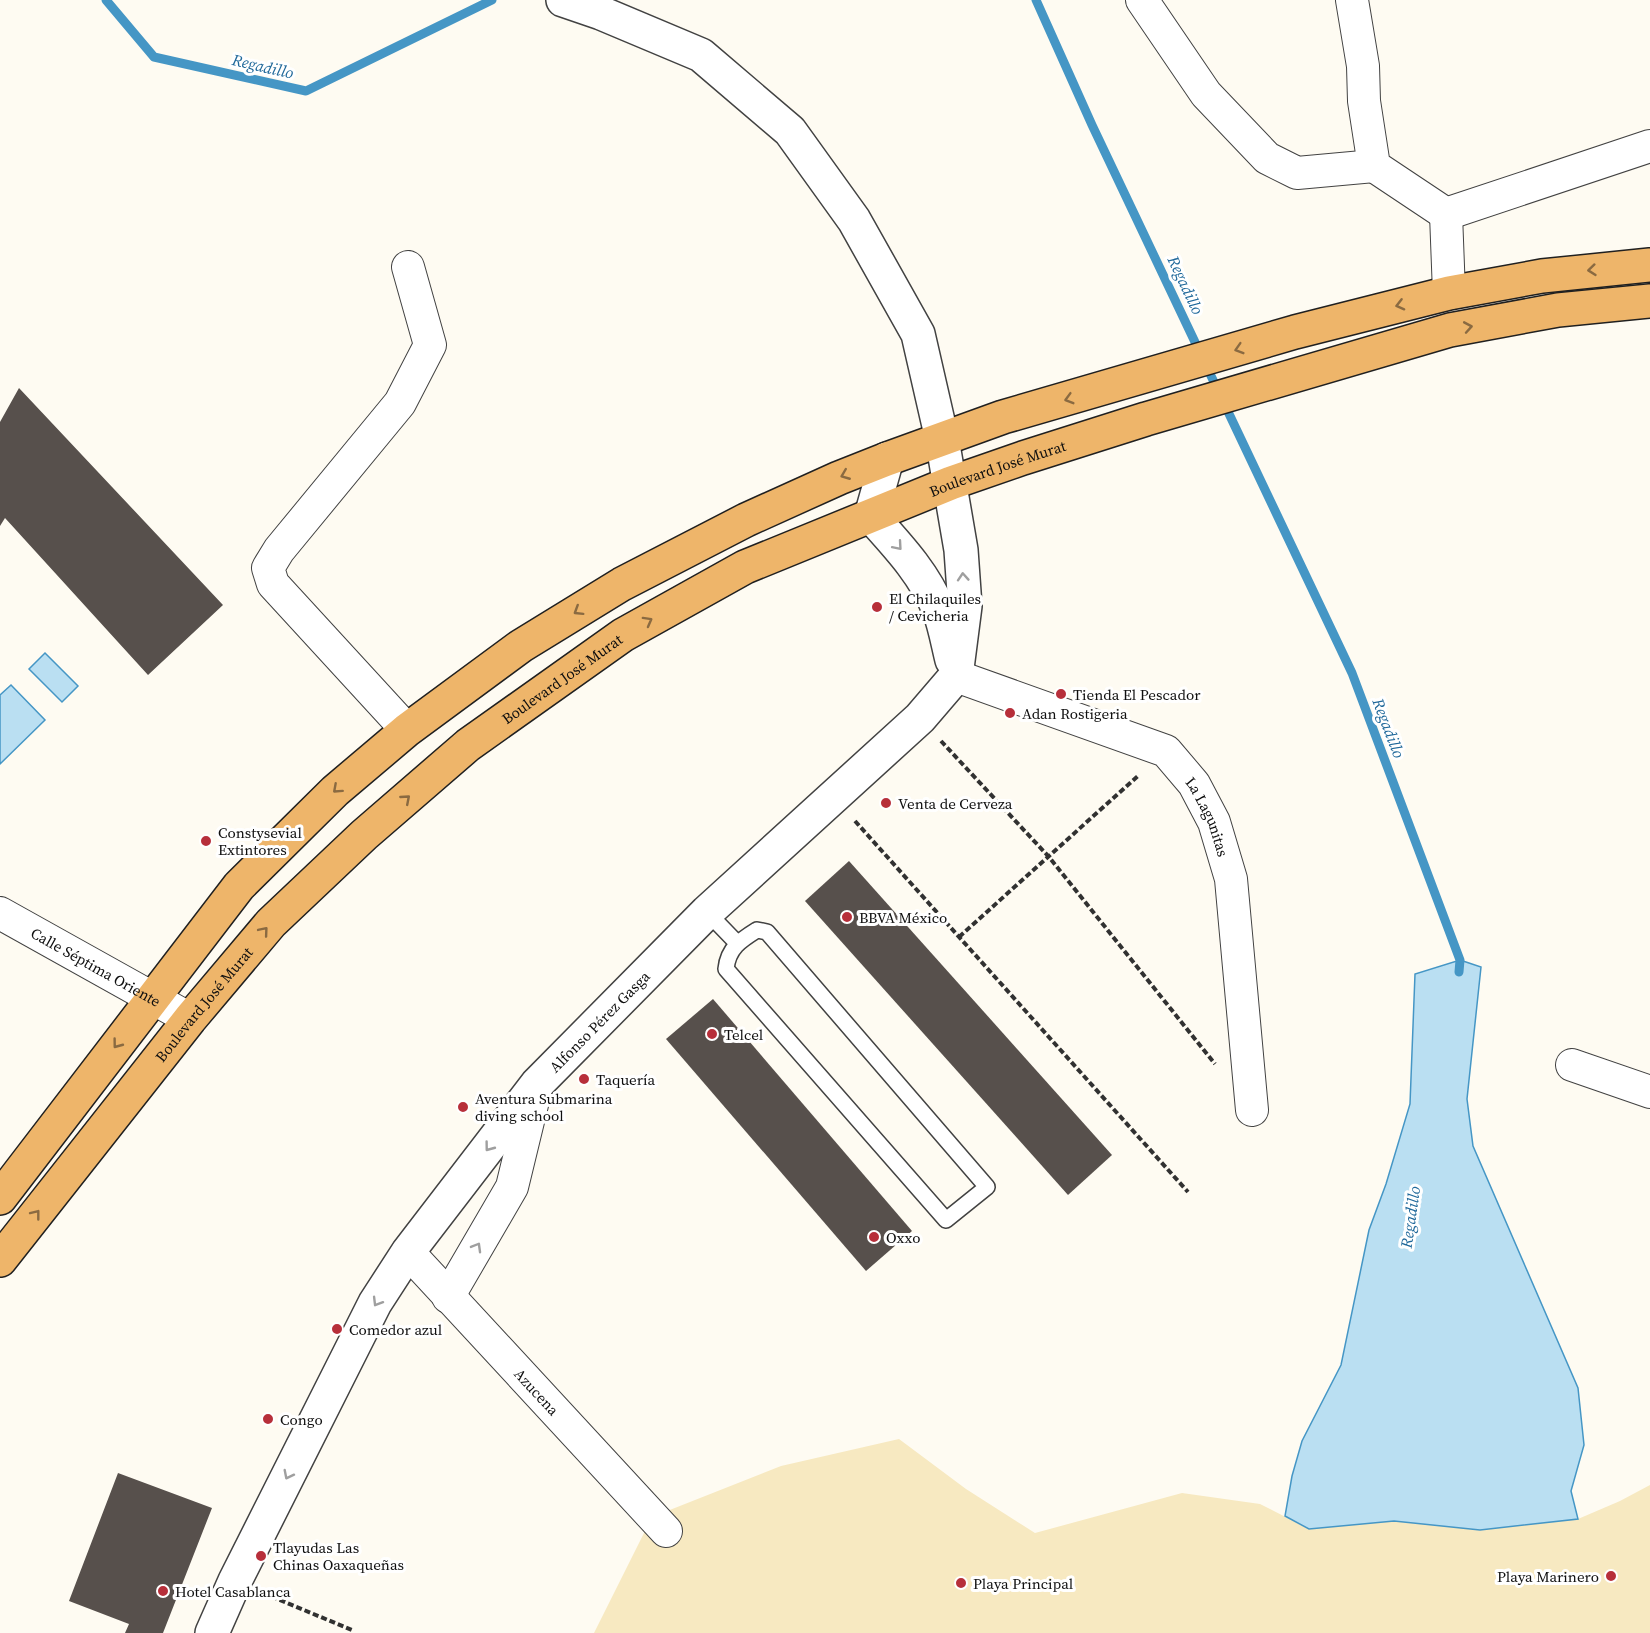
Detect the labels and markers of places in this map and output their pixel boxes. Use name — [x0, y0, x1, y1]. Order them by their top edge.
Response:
place label: El Chilaquiles / Cevicheria — [889, 588, 981, 626]
marker: El Chilaquiles / Cevicheria — [870, 600, 884, 614]
place label: Tienda El Pescador — [1073, 684, 1201, 705]
marker: Tienda El Pescador — [1054, 687, 1068, 701]
place label: Adan Rostigeria — [1022, 703, 1128, 724]
marker: Adan Rostigeria — [1003, 706, 1017, 720]
place label: Venta de Cerveza — [898, 793, 1013, 814]
marker: Venta de Cerveza — [879, 796, 893, 810]
place label: Constysevial Extintores — [218, 822, 302, 860]
marker: Constysevial Extintores — [199, 834, 213, 848]
place label: BBVA México — [859, 907, 947, 928]
marker: BBVA México — [840, 910, 854, 924]
place label: Telcel — [724, 1024, 764, 1045]
marker: Telcel — [705, 1027, 719, 1041]
place label: Taquería — [596, 1069, 655, 1090]
marker: Taquería — [577, 1072, 591, 1086]
place label: Aventura Submarina diving school — [475, 1088, 613, 1126]
marker: Aventura Submarina diving school — [456, 1100, 470, 1114]
place label: Oxxo — [886, 1227, 920, 1248]
marker: Oxxo — [867, 1230, 881, 1244]
place label: Comedor azul — [349, 1319, 443, 1340]
marker: Comedor azul — [330, 1322, 344, 1336]
place label: Congo — [280, 1409, 323, 1430]
marker: Congo — [261, 1412, 275, 1426]
place label: Tlayudas Las Chinas Oaxaqueñas — [273, 1537, 404, 1575]
marker: Tlayudas Las Chinas Oaxaqueñas — [254, 1549, 268, 1563]
place label: Playa Marinero — [1497, 1566, 1599, 1587]
marker: Playa Marinero — [1604, 1569, 1618, 1583]
place label: Playa Principal — [973, 1573, 1074, 1594]
marker: Playa Principal — [954, 1576, 968, 1590]
place label: Hotel Casablanca — [175, 1581, 291, 1602]
marker: Hotel Casablanca — [156, 1584, 170, 1598]

